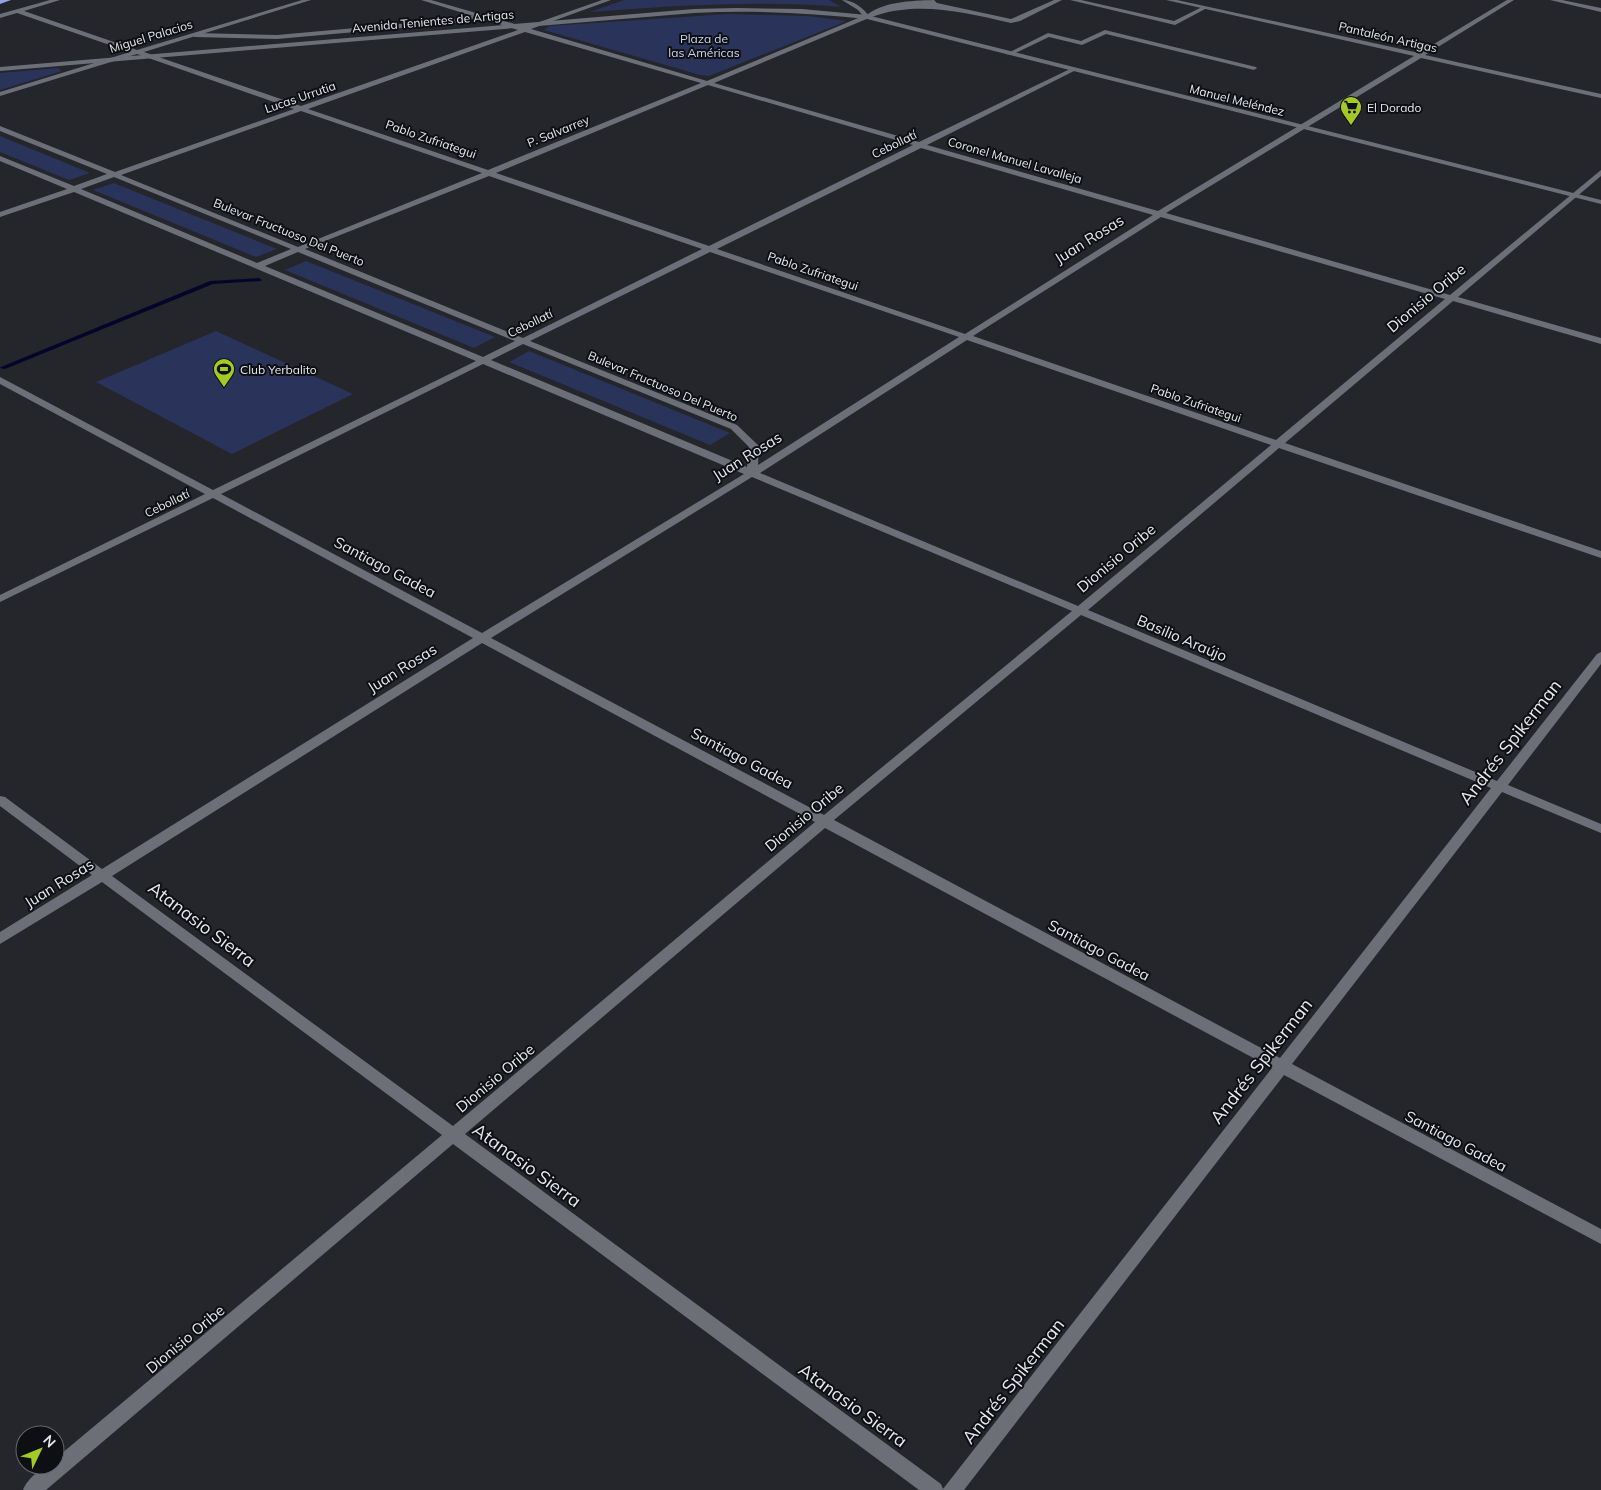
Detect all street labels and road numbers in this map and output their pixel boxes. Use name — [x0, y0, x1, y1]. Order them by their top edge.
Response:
street label: Avenida Tenientes de Artigas — [351, 6, 515, 36]
street label: Miguel Palacios — [108, 16, 194, 56]
street label: Pantaleón Artigas — [1337, 18, 1439, 56]
street label: Lucas Urrutia — [262, 78, 338, 116]
street label: Manuel Meléndez — [1188, 81, 1286, 119]
street label: P. Salvarrey — [525, 112, 592, 150]
street label: Pablo Zufriategui — [384, 116, 478, 162]
street label: Cebollatí — [869, 126, 920, 161]
street label: Coronel Manuel Lavalleja — [946, 134, 1084, 186]
street label: Bulevar Fructuoso Del Puerto — [211, 195, 367, 269]
street label: Juan Rosas — [1051, 210, 1127, 268]
street label: Pablo Zufriategui — [766, 248, 860, 294]
street label: Dionisio Oribe — [1383, 260, 1469, 336]
street label: Cebollatí — [505, 305, 556, 340]
street label: Bulevar Fructuoso Del Puerto — [586, 348, 740, 424]
street label: Pablo Zufriategui — [1149, 380, 1243, 426]
street label: Juan Rosas — [709, 427, 785, 485]
street label: Cebollatí — [142, 485, 193, 520]
street label: Dionisio Oribe — [1073, 520, 1159, 596]
street label: Santiago Gadea — [331, 532, 439, 602]
street label: Basilio Araújo — [1134, 610, 1230, 666]
street label: Juan Rosas — [364, 639, 440, 697]
street label: Andrés Spikerman — [1454, 675, 1566, 809]
street label: Santiago Gadea — [688, 723, 796, 793]
street label: Dionisio Oribe — [761, 779, 847, 855]
street label: Juan Rosas — [21, 854, 97, 912]
street label: Atanasio Sierra — [144, 876, 260, 972]
street label: Santiago Gadea — [1045, 915, 1153, 985]
street label: Andrés Spikerman — [1205, 994, 1317, 1128]
street label: Dionisio Oribe — [452, 1040, 538, 1116]
street label: Santiago Gadea — [1402, 1106, 1510, 1176]
street label: Atanasio Sierra — [468, 1118, 586, 1212]
street label: Dionisio Oribe — [142, 1301, 228, 1377]
street label: Andrés Spikerman — [957, 1314, 1069, 1448]
street label: Atanasio Sierra — [794, 1358, 912, 1452]

